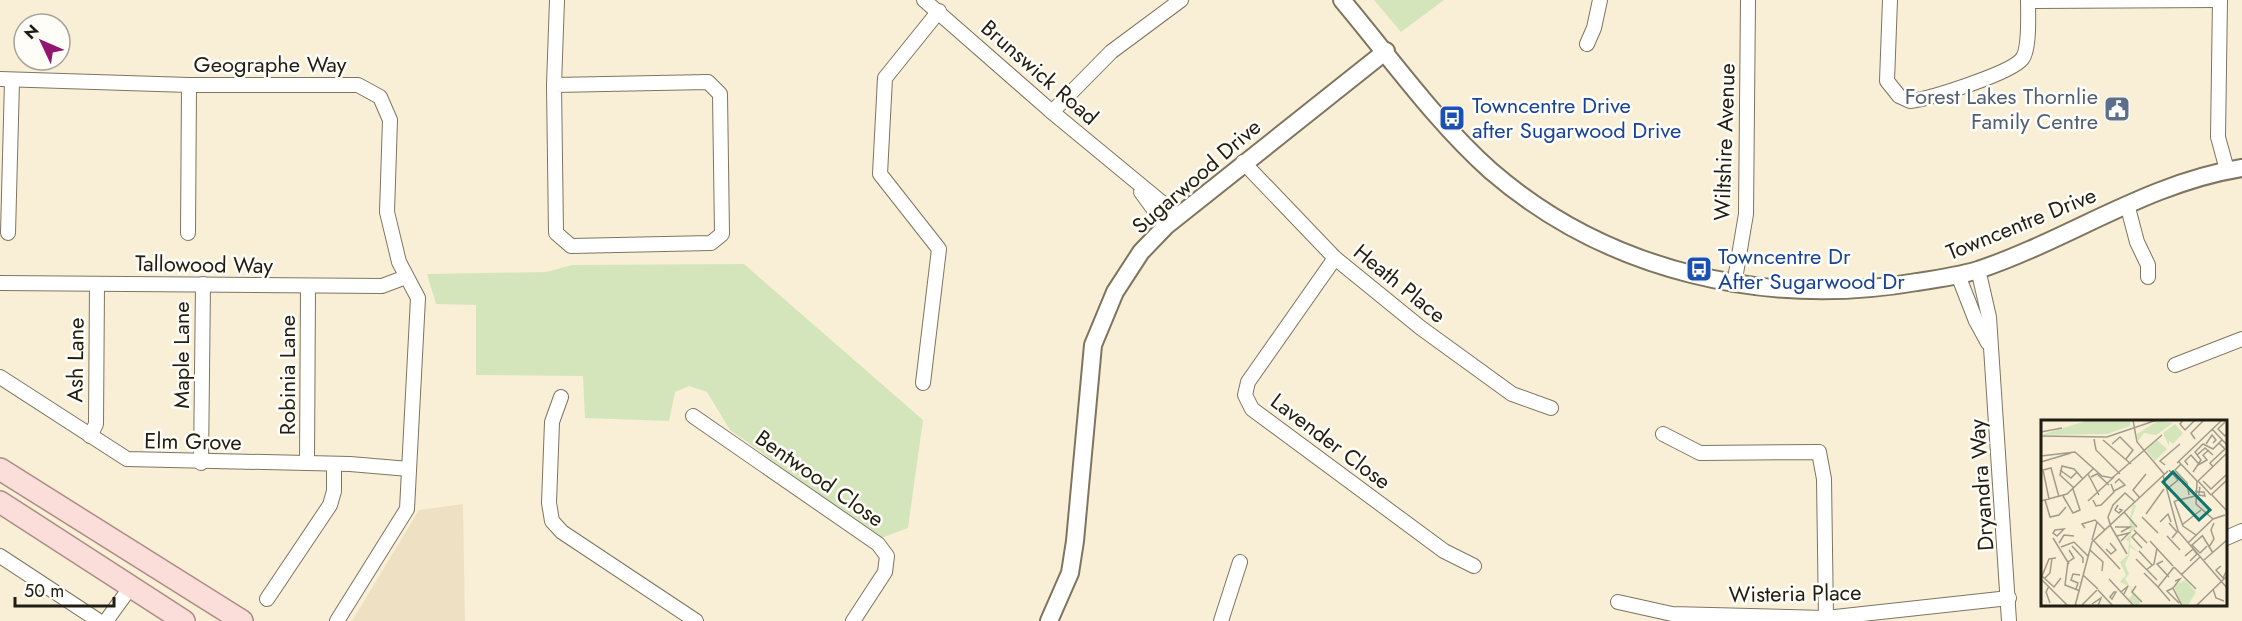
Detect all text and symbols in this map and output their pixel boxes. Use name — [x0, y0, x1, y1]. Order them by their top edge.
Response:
north arrow — [12, 12, 72, 72]
street label: Brunswick Road — [974, 12, 1106, 132]
text: N — [19, 19, 44, 44]
street label: Geographe Way — [194, 48, 347, 80]
street label: Wiltshire Avenue — [1705, 63, 1743, 221]
place label: Forest Lakes Thornlie Family Centre — [1905, 80, 2098, 137]
place label: Towncentre Drive after Sugarwood Drive — [1472, 89, 1681, 146]
public building icon: Forest Lakes Thornlie Family Centre — [2102, 94, 2132, 124]
bus stop icon: Towncentre Drive after Sugarwood Drive — [1437, 103, 1467, 133]
street label: Sugarwood Drive — [1125, 111, 1267, 241]
street label: Towncentre Drive — [1941, 178, 2101, 268]
street label: Heath Place — [1347, 236, 1453, 330]
place label: Towncentre Dr After Sugarwood Dr — [1718, 240, 1905, 297]
street label: Tallowood Way — [135, 247, 274, 281]
bus stop icon: Towncentre Dr After Sugarwood Dr — [1684, 254, 1714, 284]
street label: Maple Lane — [165, 301, 197, 409]
street label: Robinia Lane — [271, 315, 303, 435]
street label: Ash Lane — [58, 317, 92, 403]
street label: Lavender Close — [1264, 385, 1398, 497]
street label: Dryandra Way — [1960, 418, 2002, 552]
inset map — [2041, 420, 2227, 606]
street label: Bentwood Close — [749, 422, 891, 534]
street label: Elm Grove — [144, 424, 242, 458]
scale bar — [15, 570, 114, 608]
street label: Wisteria Place — [1728, 576, 1862, 610]
text: 50 m — [24, 578, 64, 604]

